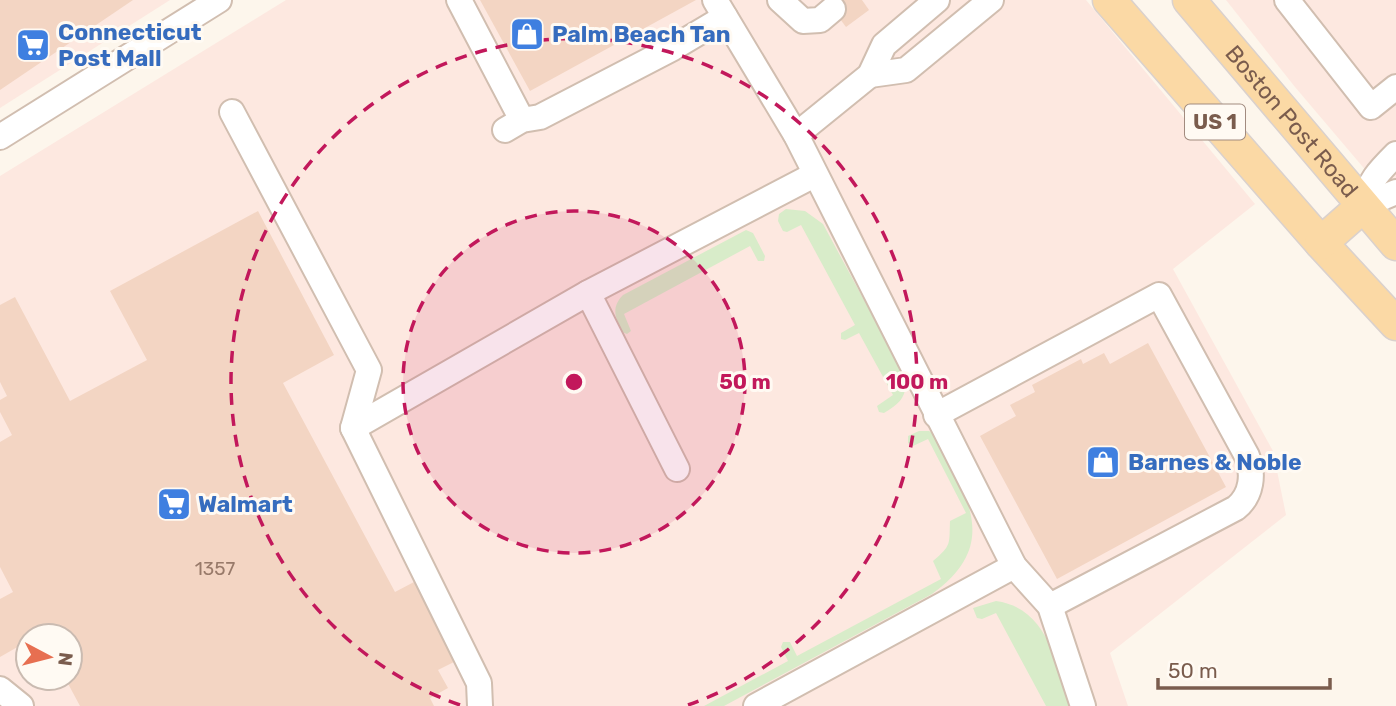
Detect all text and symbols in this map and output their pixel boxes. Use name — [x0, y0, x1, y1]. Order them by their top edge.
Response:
shop icon: Palm Beach Tan — [508, 15, 546, 53]
place label: Connecticut Post Mall — [58, 18, 202, 72]
place label: Palm Beach Tan — [552, 20, 731, 48]
supermarket icon: Connecticut Post Mall — [14, 26, 52, 64]
street label: Boston Post Road — [1219, 39, 1364, 203]
road number: US 1 — [1185, 104, 1245, 140]
text: 50 m — [719, 369, 771, 394]
text: 100 m — [886, 369, 948, 394]
centre of rings — [562, 370, 586, 394]
shop icon: Barnes & Noble — [1084, 443, 1122, 481]
place label: Barnes & Noble — [1128, 448, 1302, 476]
supermarket icon: Walmart — [155, 485, 193, 523]
place label: Walmart — [198, 490, 293, 518]
house number: 1357 — [195, 557, 236, 580]
north arrow — [14, 622, 84, 692]
scale bar — [1158, 646, 1330, 690]
text: N — [53, 651, 78, 667]
text: 50 m — [1168, 658, 1218, 683]

